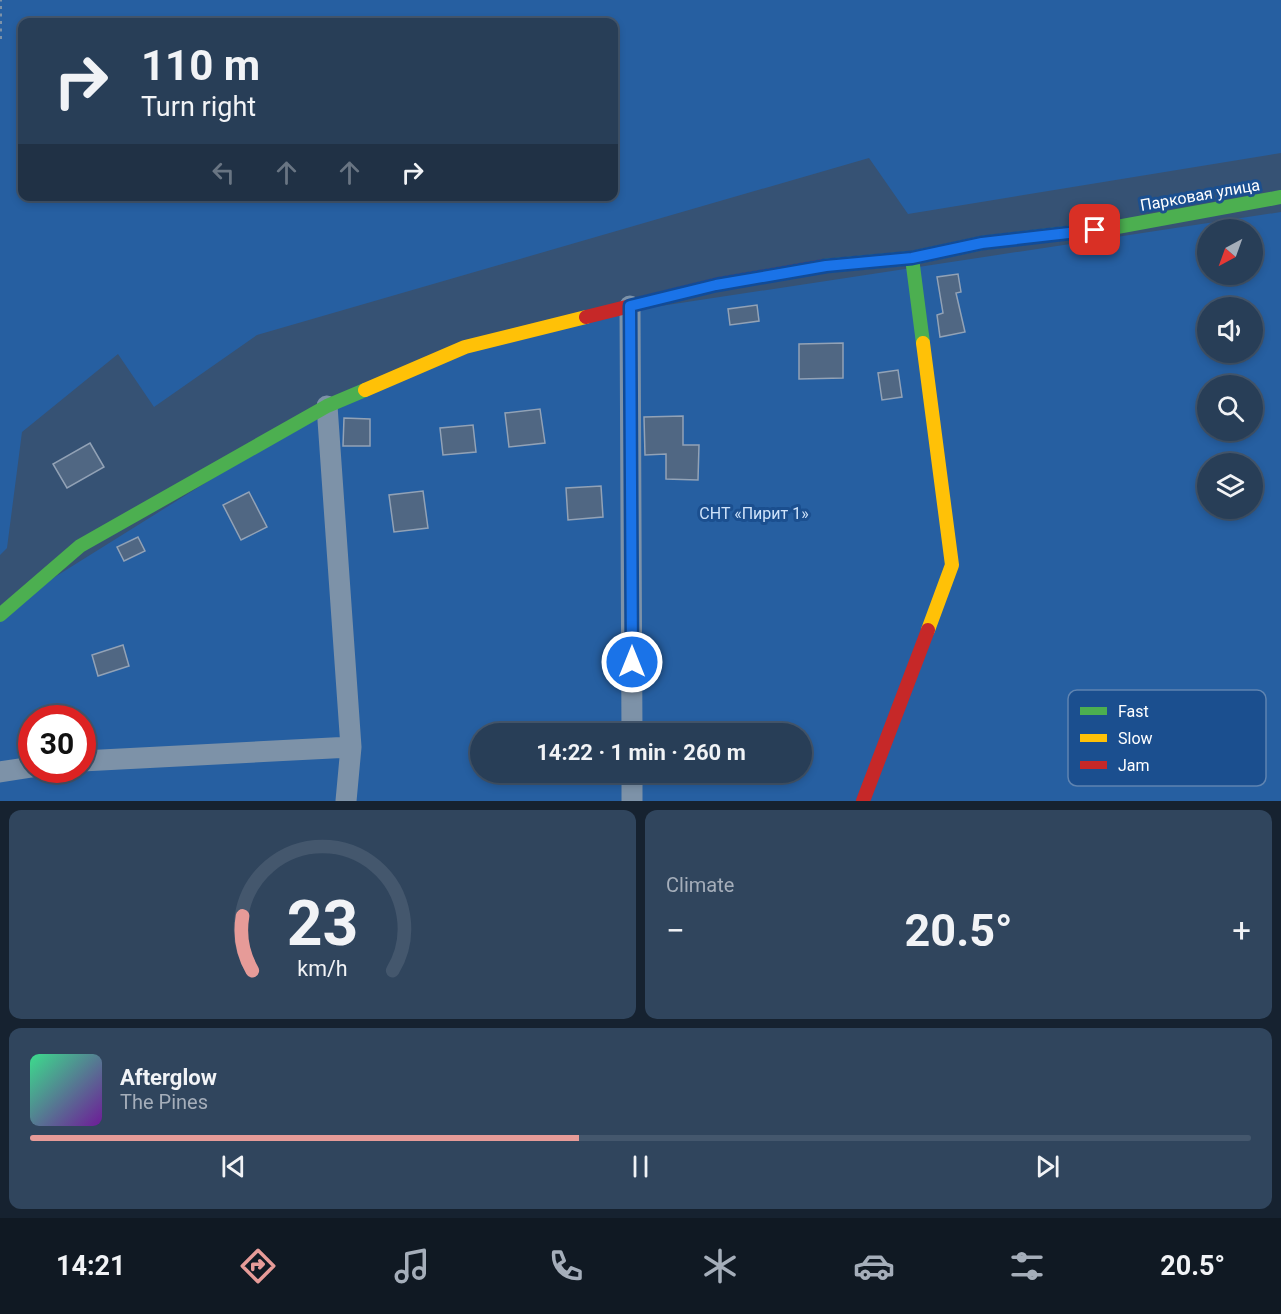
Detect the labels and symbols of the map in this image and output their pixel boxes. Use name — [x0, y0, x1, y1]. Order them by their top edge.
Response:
street label: Парковая улица — [1139, 175, 1261, 215]
pin — [1069, 204, 1120, 255]
north arrow — [1197, 219, 1263, 285]
park label: СНТ «Пирит 1» — [699, 504, 809, 523]
position arrow — [600, 630, 664, 694]
legend — [1068, 690, 1266, 786]
text: Fast — [1118, 702, 1149, 721]
speed limit sign: 30 — [18, 705, 96, 783]
text: Slow — [1118, 729, 1153, 748]
text: Jam — [1118, 756, 1150, 775]

